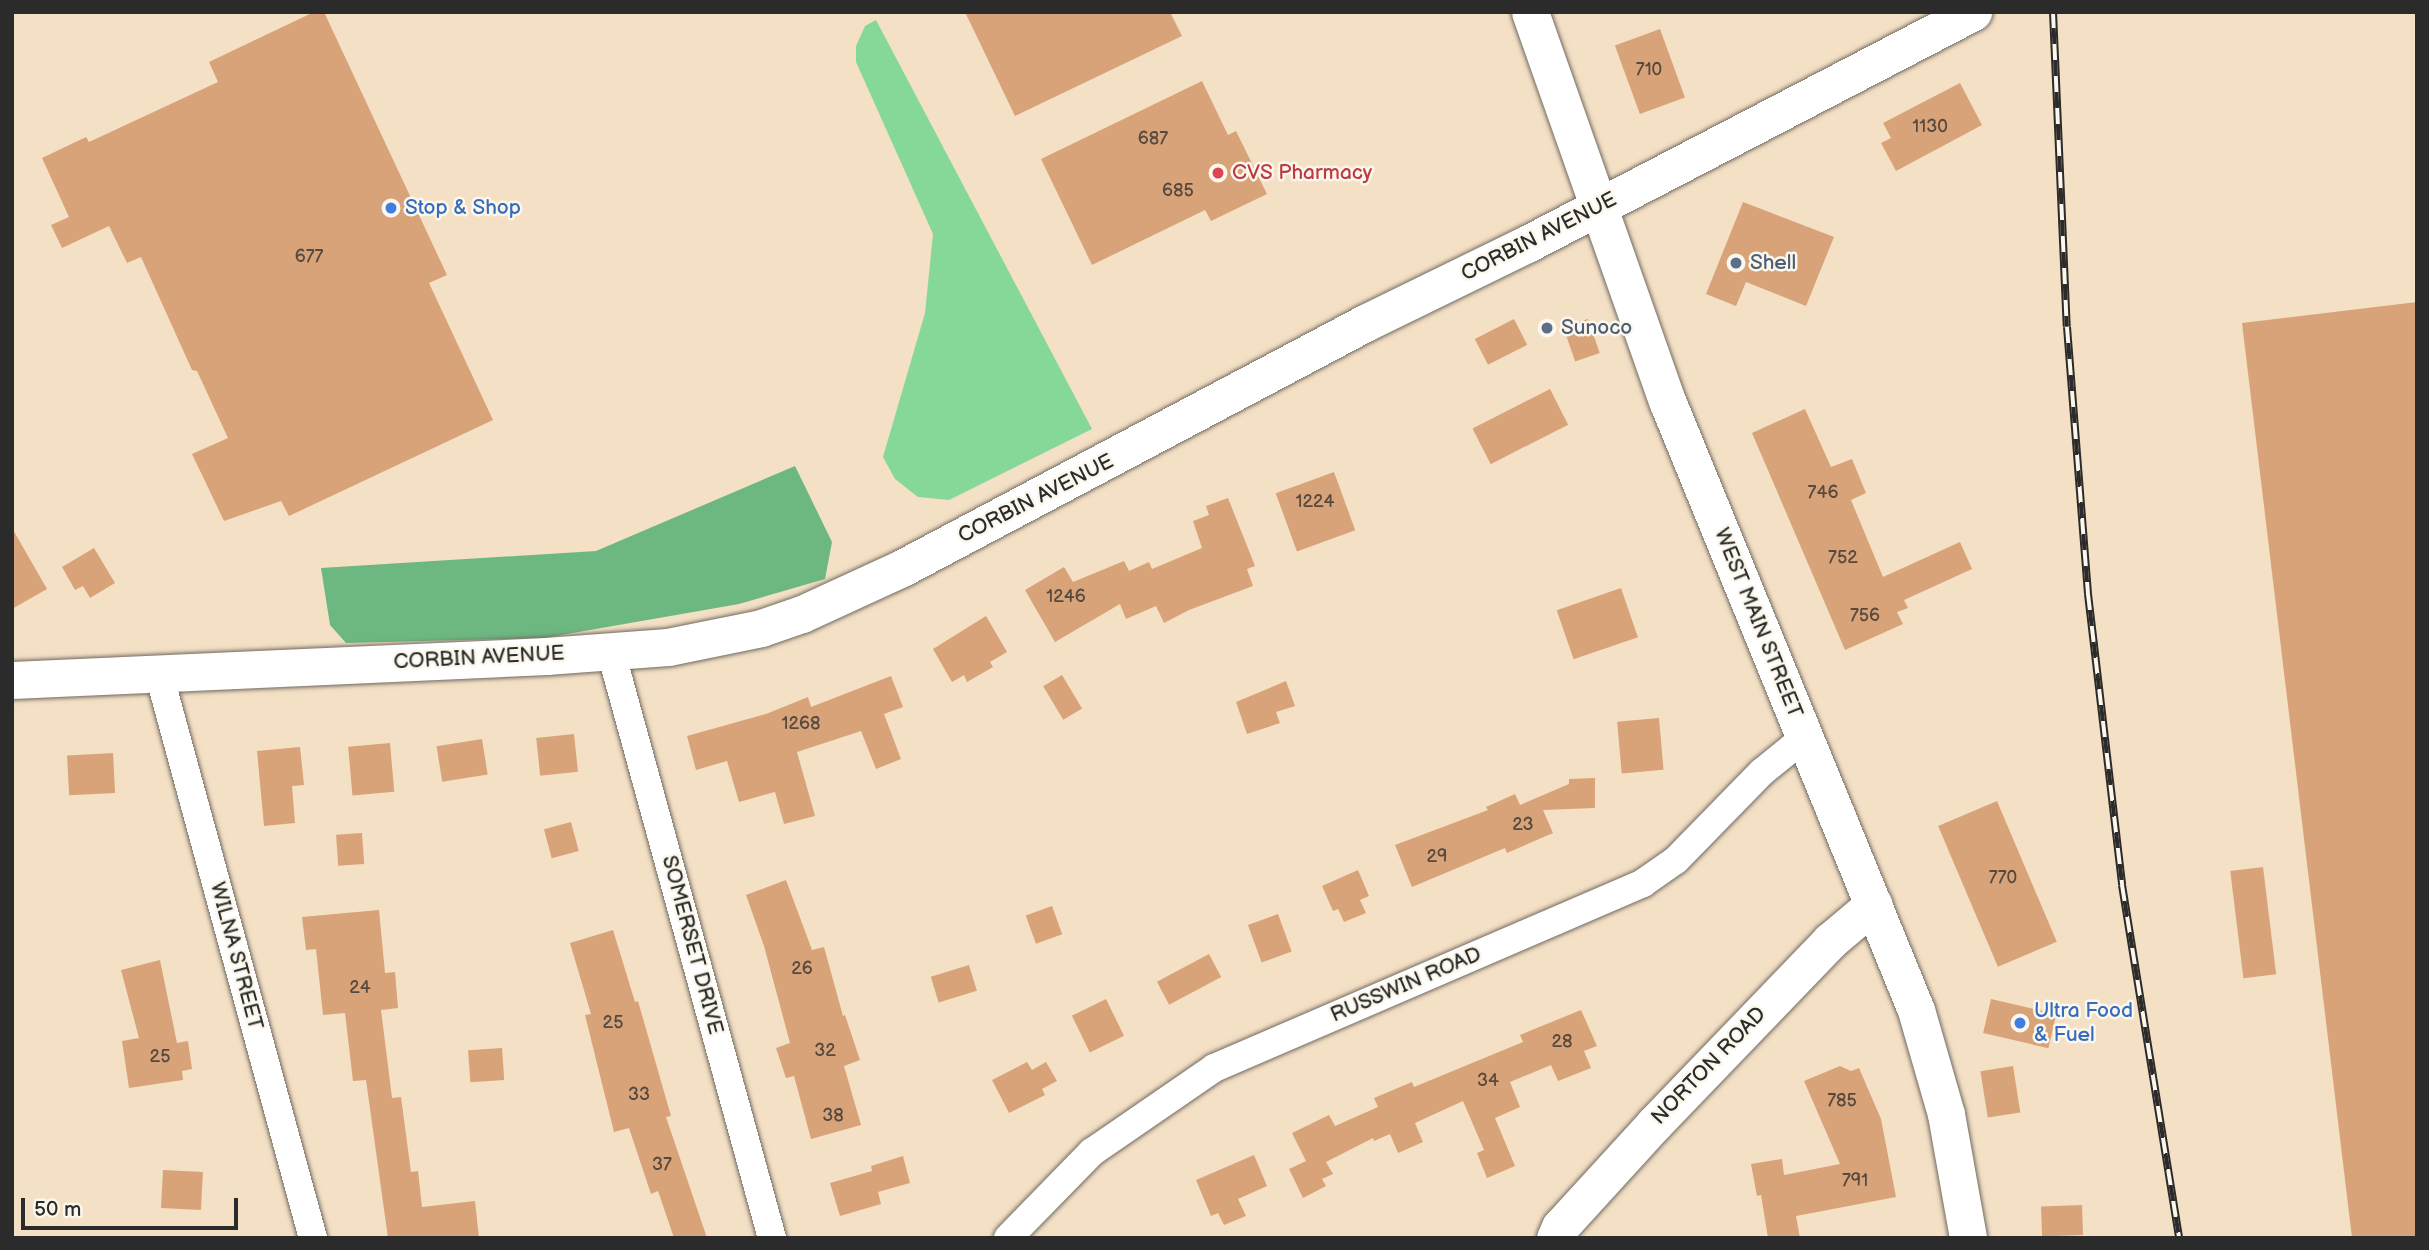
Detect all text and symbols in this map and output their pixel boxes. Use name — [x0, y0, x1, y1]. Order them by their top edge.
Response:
house number: 710 — [1636, 59, 1662, 81]
house number: 1130 — [1912, 116, 1948, 138]
house number: 687 — [1138, 128, 1168, 150]
place label: CVS Pharmacy — [1232, 160, 1372, 186]
marker: CVS Pharmacy — [1210, 165, 1226, 181]
house number: 685 — [1162, 180, 1194, 202]
street label: CORBIN AVENUE — [1457, 187, 1621, 287]
place label: Stop & Shop — [405, 195, 521, 221]
marker: Stop & Shop — [383, 200, 399, 216]
house number: 677 — [295, 246, 323, 268]
place label: Shell — [1750, 250, 1796, 276]
marker: Shell — [1728, 255, 1744, 271]
place label: Sunoco — [1561, 315, 1632, 341]
marker: Sunoco — [1539, 320, 1555, 336]
street label: CORBIN AVENUE — [954, 449, 1118, 549]
house number: 746 — [1808, 482, 1838, 504]
house number: 1224 — [1296, 491, 1334, 513]
street label: WEST MAIN STREET — [1708, 524, 1808, 722]
house number: 752 — [1828, 547, 1858, 569]
house number: 1246 — [1046, 586, 1086, 608]
house number: 756 — [1850, 605, 1880, 627]
street label: CORBIN AVENUE — [393, 641, 565, 675]
house number: 1268 — [781, 713, 821, 735]
house number: 23 — [1512, 814, 1534, 836]
house number: 29 — [1426, 846, 1448, 868]
street label: SOMERSET DRIVE — [656, 853, 728, 1037]
house number: 770 — [1989, 867, 2017, 889]
street label: WILNA STREET — [204, 879, 268, 1033]
street label: RUSSWIN ROAD — [1327, 942, 1485, 1028]
house number: 26 — [791, 958, 813, 980]
house number: 24 — [349, 977, 371, 999]
place label: Ultra Food & Fuel — [2034, 998, 2133, 1048]
street label: NORTON ROAD — [1646, 1002, 1772, 1130]
house number: 25 — [603, 1012, 623, 1034]
marker: Ultra Food & Fuel — [2012, 1015, 2028, 1031]
house number: 28 — [1551, 1031, 1573, 1053]
house number: 32 — [814, 1040, 836, 1062]
house number: 25 — [150, 1046, 170, 1068]
house number: 34 — [1477, 1070, 1499, 1092]
house number: 33 — [628, 1084, 650, 1106]
house number: 785 — [1827, 1090, 1857, 1112]
house number: 38 — [822, 1105, 844, 1127]
house number: 37 — [652, 1154, 672, 1176]
house number: 791 — [1842, 1170, 1868, 1192]
scale bar — [24, 1184, 242, 1228]
text: 50 m — [34, 1197, 81, 1222]

